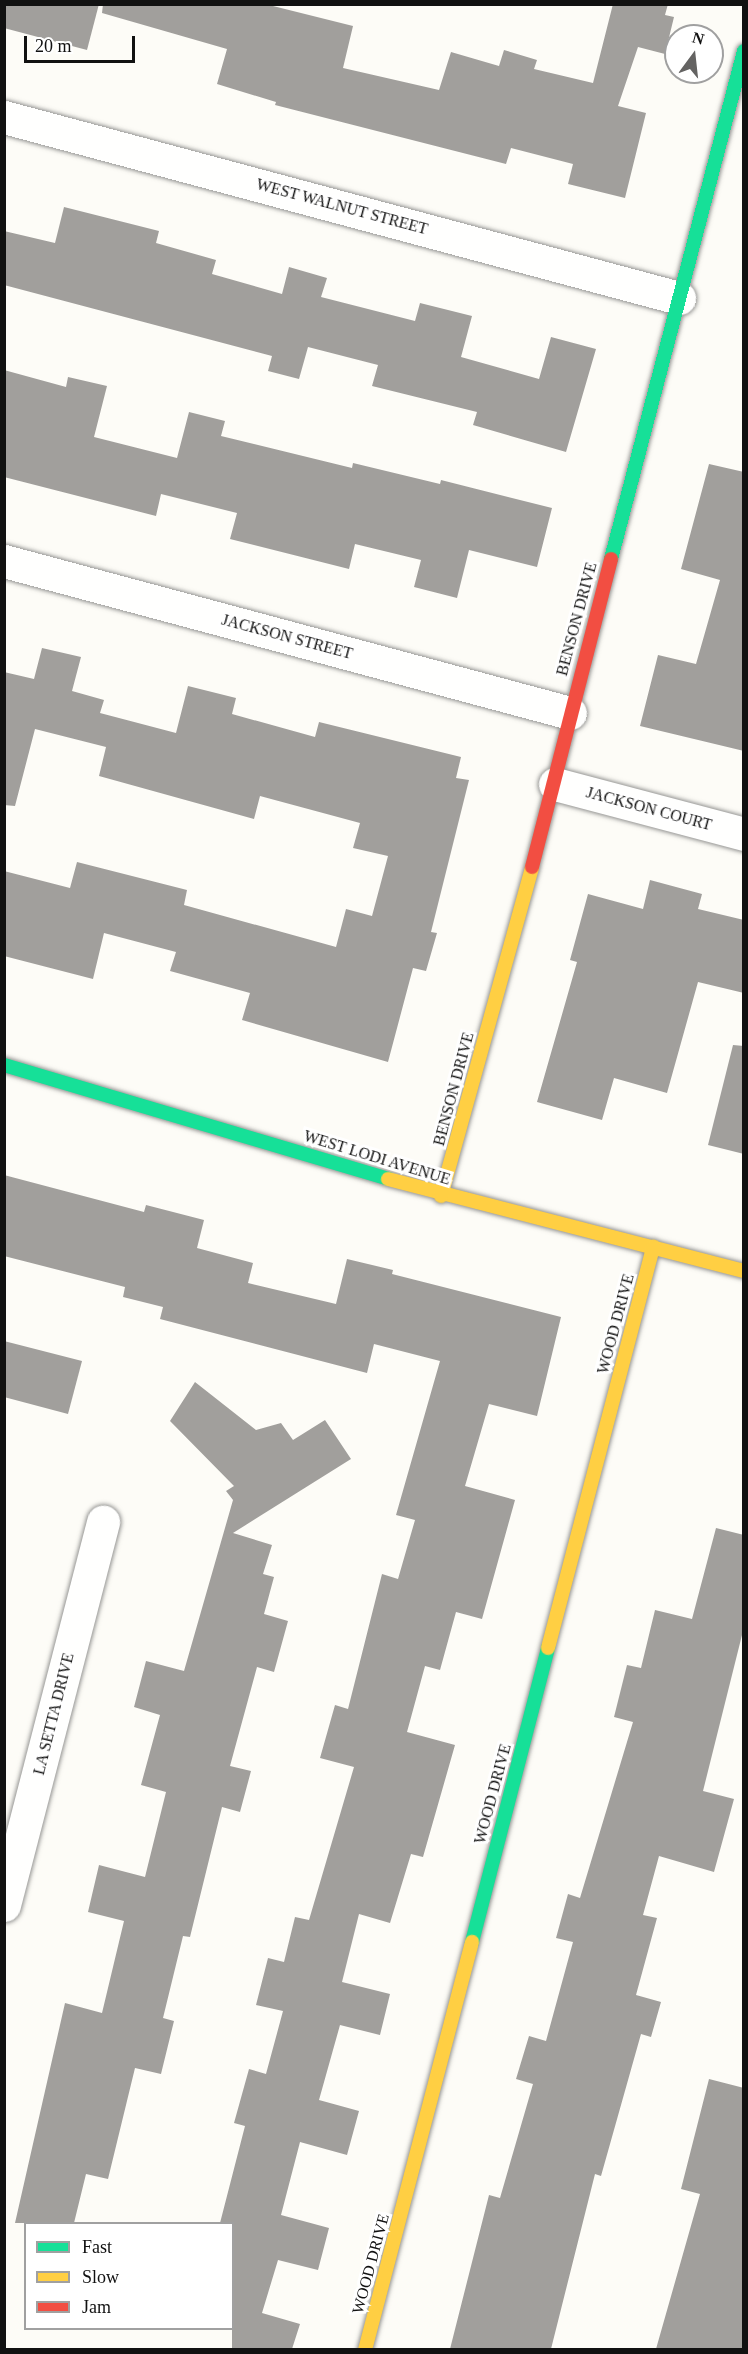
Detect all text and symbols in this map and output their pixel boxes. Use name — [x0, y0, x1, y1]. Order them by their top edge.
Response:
scale bar — [27, 24, 138, 62]
north arrow — [664, 24, 724, 84]
text: N — [690, 28, 706, 48]
text: 20 m — [35, 36, 72, 56]
street label: WEST WALNUT STREET — [254, 175, 430, 239]
street label: BENSON DRIVE — [553, 560, 601, 678]
street label: JACKSON STREET — [219, 610, 355, 664]
street label: JACKSON COURT — [584, 783, 714, 835]
street label: BENSON DRIVE — [430, 1030, 478, 1148]
street label: WEST LODI AVENUE — [301, 1126, 453, 1190]
street label: WOOD DRIVE — [593, 1272, 639, 1376]
street label: LA SETTA DRIVE — [29, 1650, 79, 1778]
street label: WOOD DRIVE — [470, 1742, 516, 1846]
street label: WOOD DRIVE — [348, 2212, 394, 2316]
legend — [24, 2222, 234, 2330]
text: Fast — [82, 2237, 112, 2257]
text: Slow — [82, 2267, 119, 2287]
text: Jam — [82, 2297, 111, 2317]

